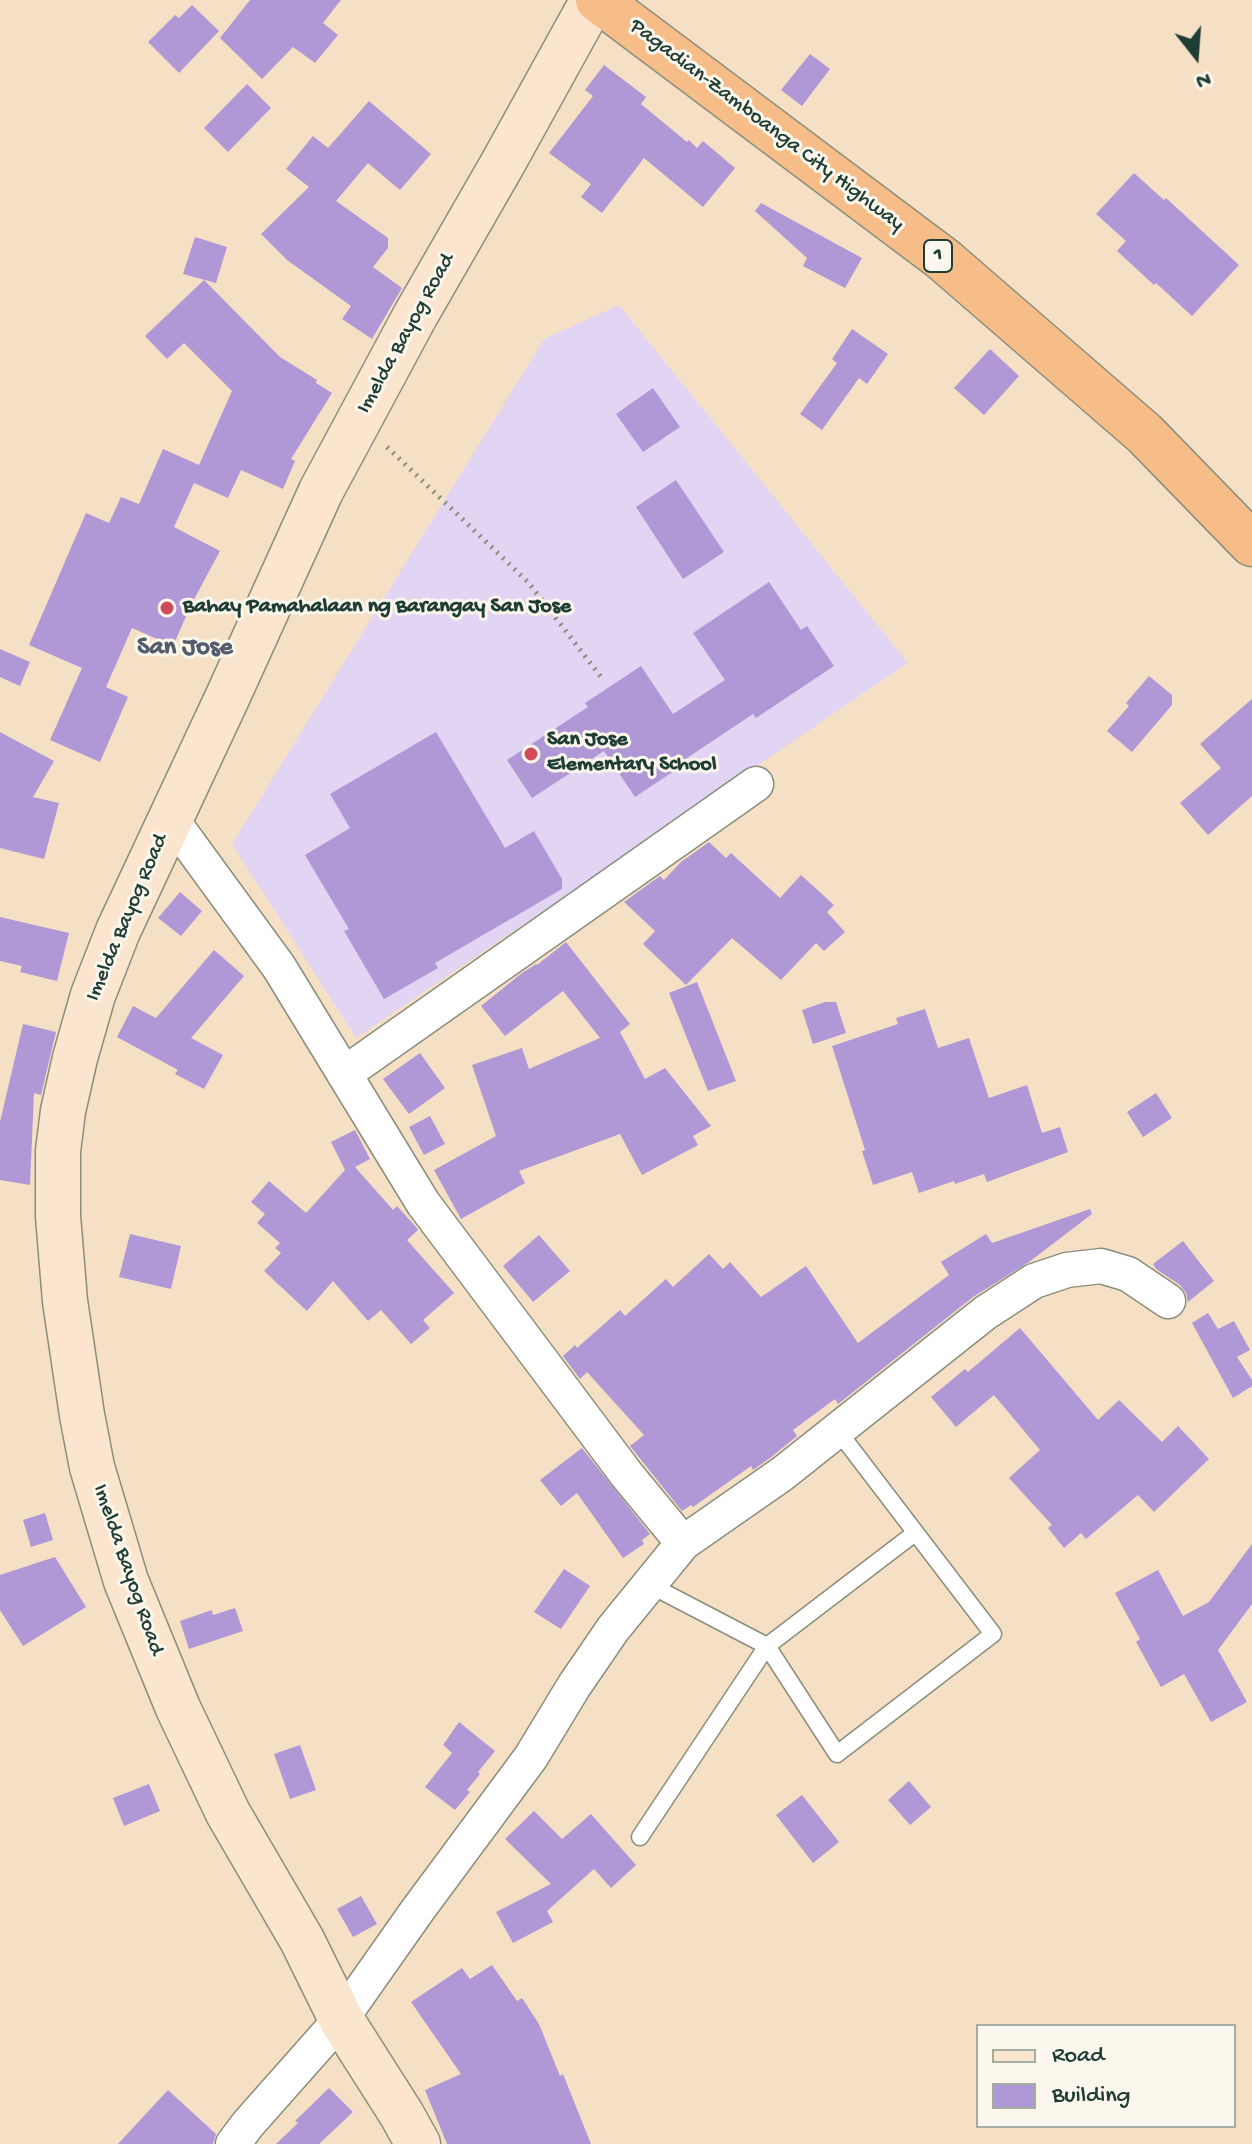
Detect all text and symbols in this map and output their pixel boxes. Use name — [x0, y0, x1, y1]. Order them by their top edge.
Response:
street label: Pagadian-Zamboanga City Highway — [623, 14, 909, 238]
north arrow — [1156, 16, 1236, 96]
text: N — [1192, 64, 1214, 93]
road number: 1 — [924, 240, 952, 272]
street label: Imelda Bayog Road — [352, 249, 462, 419]
place label: Bahay Pamahalaan ng Barangay San Jose — [183, 595, 571, 621]
marker: Bahay Pamahalaan ng Barangay San Jose — [158, 599, 176, 617]
district label: San Jose — [137, 633, 233, 665]
place label: San Jose Elementary School — [547, 728, 717, 780]
marker: San Jose Elementary School — [522, 745, 540, 763]
street label: Imelda Bayog Road — [81, 831, 175, 1005]
street label: Imelda Bayog Road — [85, 1481, 169, 1659]
legend — [976, 2024, 1236, 2128]
text: Road — [1052, 2042, 1104, 2071]
text: Building — [1052, 2082, 1130, 2111]

